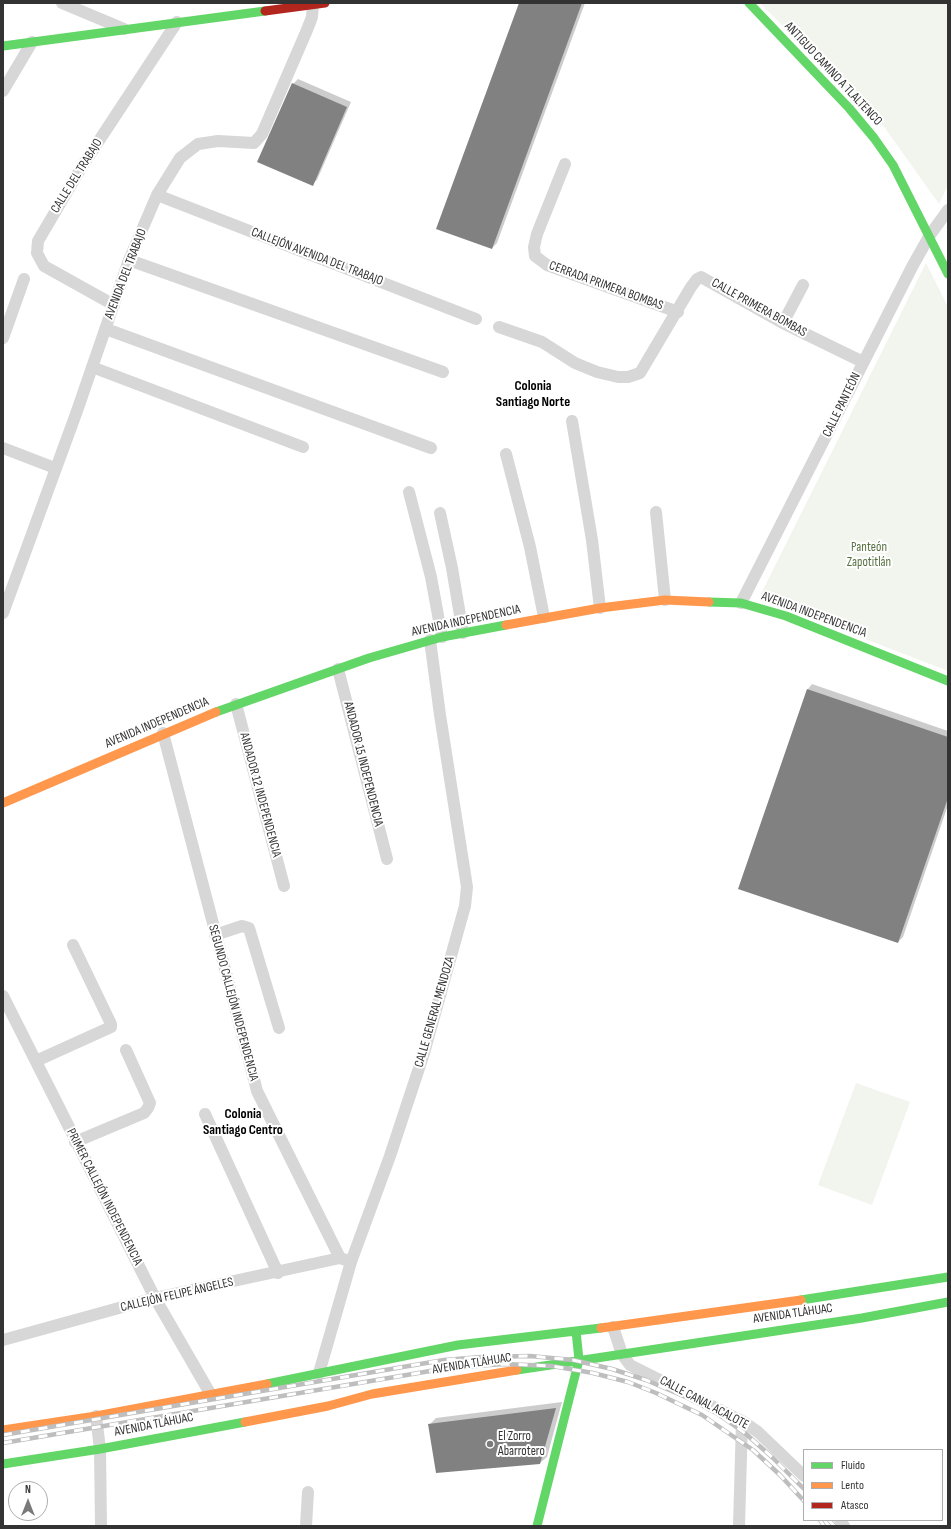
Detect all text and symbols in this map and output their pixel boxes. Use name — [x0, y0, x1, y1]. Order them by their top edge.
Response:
street label: ANTIGUO CAMINO A TLALTENCO — [781, 19, 885, 129]
street label: CALLE DEL TRABAJO — [48, 136, 106, 216]
street label: CALLEJÓN AVENIDA DEL TRABAJO — [249, 225, 385, 289]
street label: AVENIDA DEL TRABAJO — [102, 227, 150, 321]
street label: CERRADA PRIMERA BOMBAS — [547, 258, 665, 314]
street label: CALLE PRIMERA BOMBAS — [709, 275, 809, 341]
street label: CALLE PANTEÓN — [820, 370, 864, 440]
district label: Colonia Santiago Norte — [496, 378, 570, 410]
park label: Panteón Zapotitlán — [847, 540, 891, 571]
street label: AVENIDA INDEPENDENCIA — [759, 589, 869, 641]
street label: AVENIDA INDEPENDENCIA — [410, 602, 522, 640]
street label: AVENIDA INDEPENDENCIA — [103, 694, 211, 752]
street label: ANDADOR 15 INDEPENDENCIA — [340, 700, 386, 828]
street label: ANDADOR 12 INDEPENDENCIA — [236, 731, 284, 859]
street label: SEGUNDO CALLEJÓN INDEPENDENCIA — [205, 923, 261, 1083]
street label: CALLE GENERAL MENDOZA — [412, 955, 458, 1069]
district label: Colonia Santiago Centro — [203, 1106, 283, 1138]
street label: PRIMER CALLEJÓN INDEPENDENCIA — [63, 1126, 145, 1268]
street label: CALLEJÓN FELIPE ÁNGELES — [119, 1274, 235, 1316]
street label: AVENIDA TLÁHUAC — [752, 1301, 834, 1327]
street label: AVENIDA TLÁHUAC — [431, 1350, 513, 1378]
street label: CALLE CANAL ACALOTE — [657, 1373, 751, 1433]
street label: AVENIDA TLÁHUAC — [113, 1410, 195, 1440]
place label: El Zorro Abarrotero — [498, 1429, 545, 1460]
marker: El Zorro Abarrotero — [485, 1439, 495, 1449]
legend — [803, 1449, 943, 1521]
text: Fluido — [841, 1458, 865, 1473]
text: Lento — [841, 1478, 864, 1493]
north arrow — [8, 1481, 48, 1521]
text: N — [25, 1483, 31, 1496]
text: Atasco — [841, 1498, 868, 1513]

